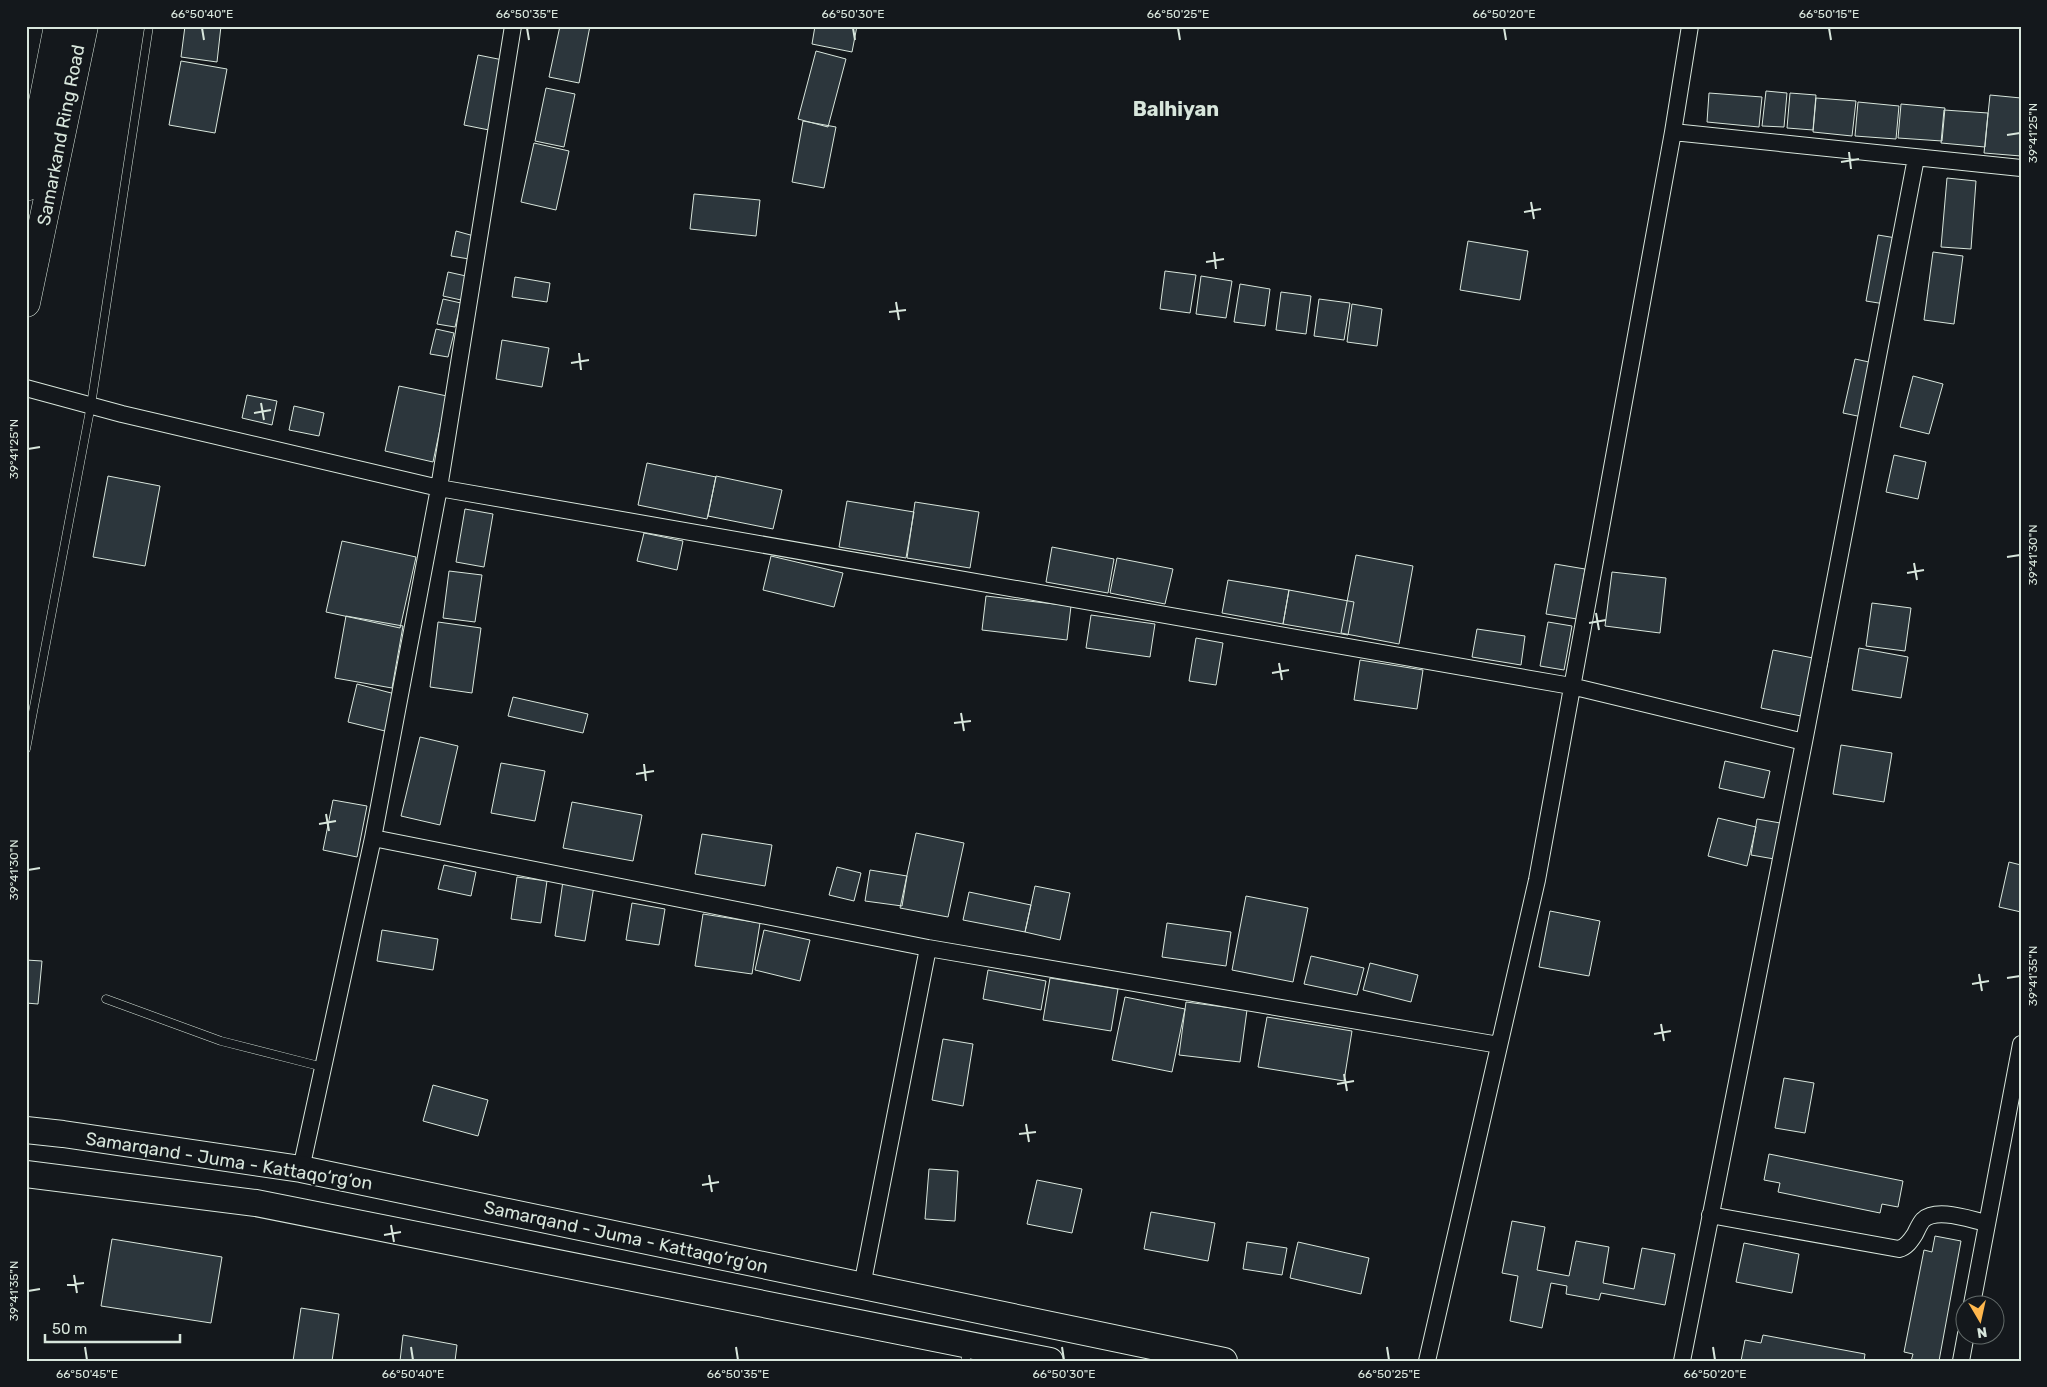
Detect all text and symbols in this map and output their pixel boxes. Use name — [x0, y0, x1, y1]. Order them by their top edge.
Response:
text: 66°50'40"E — [171, 7, 233, 21]
text: 66°50'35"E — [496, 7, 558, 21]
text: 66°50'30"E — [821, 7, 885, 21]
text: 66°50'25"E — [1147, 7, 1209, 21]
text: 66°50'20"E — [1473, 7, 1535, 21]
text: 66°50'15"E — [1799, 7, 1859, 21]
street label: Samarkand Ring Road — [33, 43, 89, 227]
district label: Balhiyan — [1133, 97, 1219, 121]
text: 39°41'25"N — [2026, 103, 2040, 163]
text: 39°41'25"N — [7, 419, 21, 479]
text: 39°41'30"N — [2026, 524, 2040, 586]
text: 39°41'30"N — [7, 839, 21, 901]
text: 39°41'35"N — [2026, 946, 2040, 1006]
street label: Samarqand - Juma - Kattaqo‘rg‘on — [84, 1127, 374, 1195]
street label: Samarqand - Juma - Kattaqo‘rg‘on — [482, 1196, 770, 1278]
text: 39°41'35"N — [7, 1261, 21, 1321]
north arrow — [1954, 1294, 2004, 1344]
scale bar — [45, 1312, 180, 1344]
text: 50 m — [52, 1320, 87, 1338]
text: N — [1976, 1323, 1988, 1342]
text: 66°50'45"E — [56, 1367, 118, 1381]
text: 66°50'40"E — [382, 1367, 444, 1381]
text: 66°50'35"E — [707, 1367, 769, 1381]
text: 66°50'30"E — [1032, 1367, 1096, 1381]
text: 66°50'25"E — [1358, 1367, 1420, 1381]
text: 66°50'20"E — [1684, 1367, 1746, 1381]

